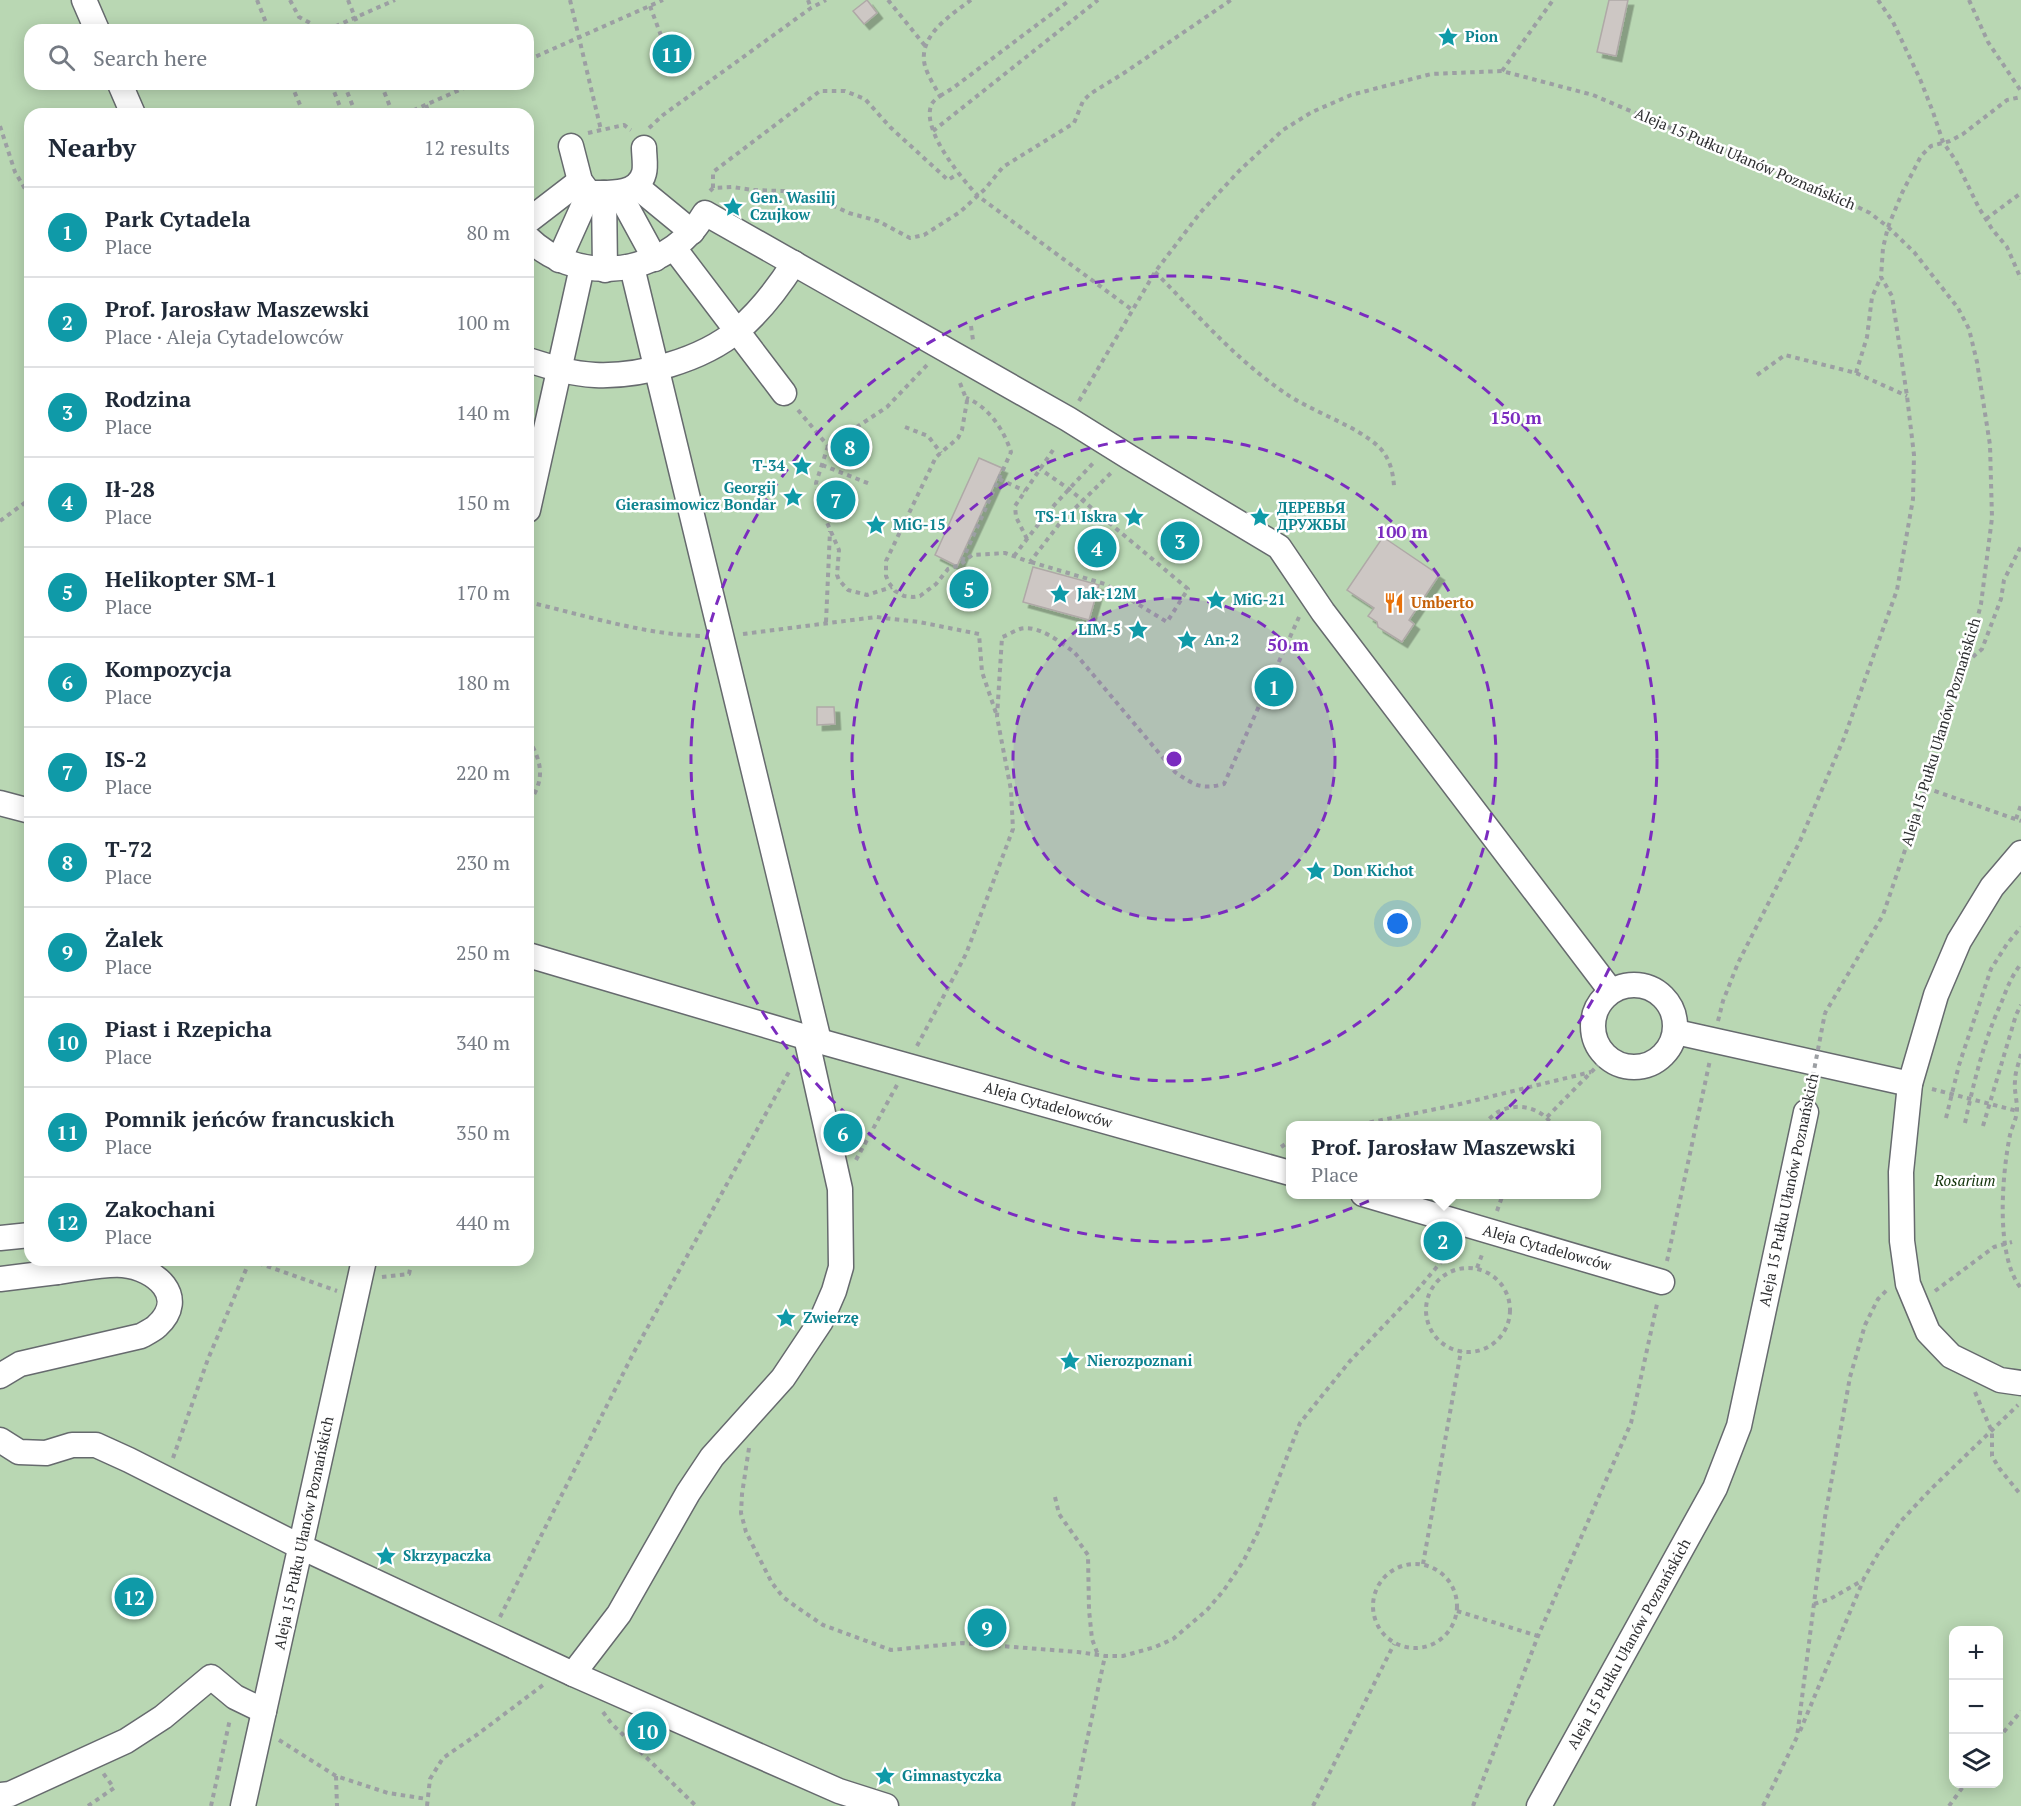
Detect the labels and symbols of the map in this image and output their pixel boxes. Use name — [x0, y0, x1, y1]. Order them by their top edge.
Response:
place icon: Pion — [1436, 25, 1460, 49]
place label: Pion — [1465, 26, 1498, 46]
pin: 11 — [652, 32, 692, 76]
street label: Aleja 15 Pułku Ułanów Poznańskich — [1632, 102, 1859, 214]
place label: Gen. Wasilij Czujkow — [750, 187, 836, 224]
place icon: Gen. Wasilij Czujkow — [721, 195, 745, 219]
text: 150 m — [1490, 405, 1542, 429]
pin: 8 — [830, 424, 870, 470]
place icon: T-34 — [790, 454, 814, 478]
place label: T-34 — [753, 455, 786, 475]
place label: Georgij Gierasimowicz Bondar — [615, 477, 777, 514]
pin: 7 — [816, 478, 856, 522]
place icon: Georgij Gierasimowicz Bondar — [781, 485, 805, 509]
place label: ДЕРЕВЬЯ ДРУЖБЫ — [1277, 497, 1346, 534]
place icon: TS-11 Iskra — [1122, 505, 1146, 529]
place icon: ДЕРЕВЬЯ ДРУЖБЫ — [1248, 505, 1272, 529]
place label: TS-11 Iskra — [1035, 506, 1118, 526]
place icon: MiG-15 — [864, 513, 888, 537]
place label: MiG-15 — [893, 514, 946, 534]
pin: 3 — [1160, 518, 1200, 564]
text: 100 m — [1376, 519, 1428, 543]
pin: 4 — [1078, 526, 1116, 570]
pin: 5 — [950, 566, 988, 612]
place icon: Jak-12M — [1048, 582, 1072, 606]
place label: Jak-12M — [1077, 583, 1136, 603]
place icon: MiG-21 — [1204, 588, 1228, 612]
place label: MiG-21 — [1233, 589, 1286, 609]
restaurant icon: Umberto — [1382, 591, 1406, 615]
place label: Umberto — [1411, 592, 1474, 612]
street label: Aleja 15 Pułku Ułanów Poznańskich — [1896, 615, 1984, 848]
place icon: LIM-5 — [1126, 618, 1150, 642]
place label: LIM-5 — [1078, 619, 1121, 639]
place icon: An-2 — [1175, 628, 1199, 652]
place label: An-2 — [1204, 629, 1239, 649]
text: 50 m — [1267, 632, 1309, 656]
pin: 1 — [1254, 664, 1294, 710]
centre of rings — [1164, 749, 1184, 769]
place icon: Don Kichot — [1304, 859, 1328, 883]
place label: Don Kichot — [1333, 860, 1414, 880]
your location — [1383, 909, 1412, 938]
street label: Aleja 15 Pułku Ułanów Poznańskich — [1754, 1071, 1823, 1308]
street label: Aleja Cytadelowców — [982, 1076, 1116, 1132]
pin: 6 — [824, 1110, 862, 1156]
park label: Rosarium — [1933, 1170, 1996, 1190]
pin: 2 — [1424, 1218, 1462, 1264]
street label: Aleja Cytadelowców — [1481, 1219, 1615, 1275]
place icon: Zwierzę — [774, 1306, 798, 1330]
place label: Zwierzę — [803, 1307, 859, 1327]
place icon: Nierozpoznani — [1058, 1349, 1082, 1373]
place label: Nierozpoznani — [1087, 1350, 1193, 1370]
street label: Aleja 15 Pułku Ułanów Poznańskich — [269, 1414, 338, 1651]
street label: Aleja 15 Pułku Ułanów Poznańskich — [1562, 1534, 1695, 1752]
place icon: Skrzypaczka — [374, 1544, 398, 1568]
place label: Skrzypaczka — [403, 1545, 492, 1565]
pin: 12 — [114, 1574, 154, 1620]
pin: 9 — [968, 1606, 1006, 1650]
pin: 10 — [628, 1708, 666, 1754]
place icon: Gimnastyczka — [873, 1764, 897, 1788]
place label: Gimnastyczka — [902, 1765, 1002, 1785]

